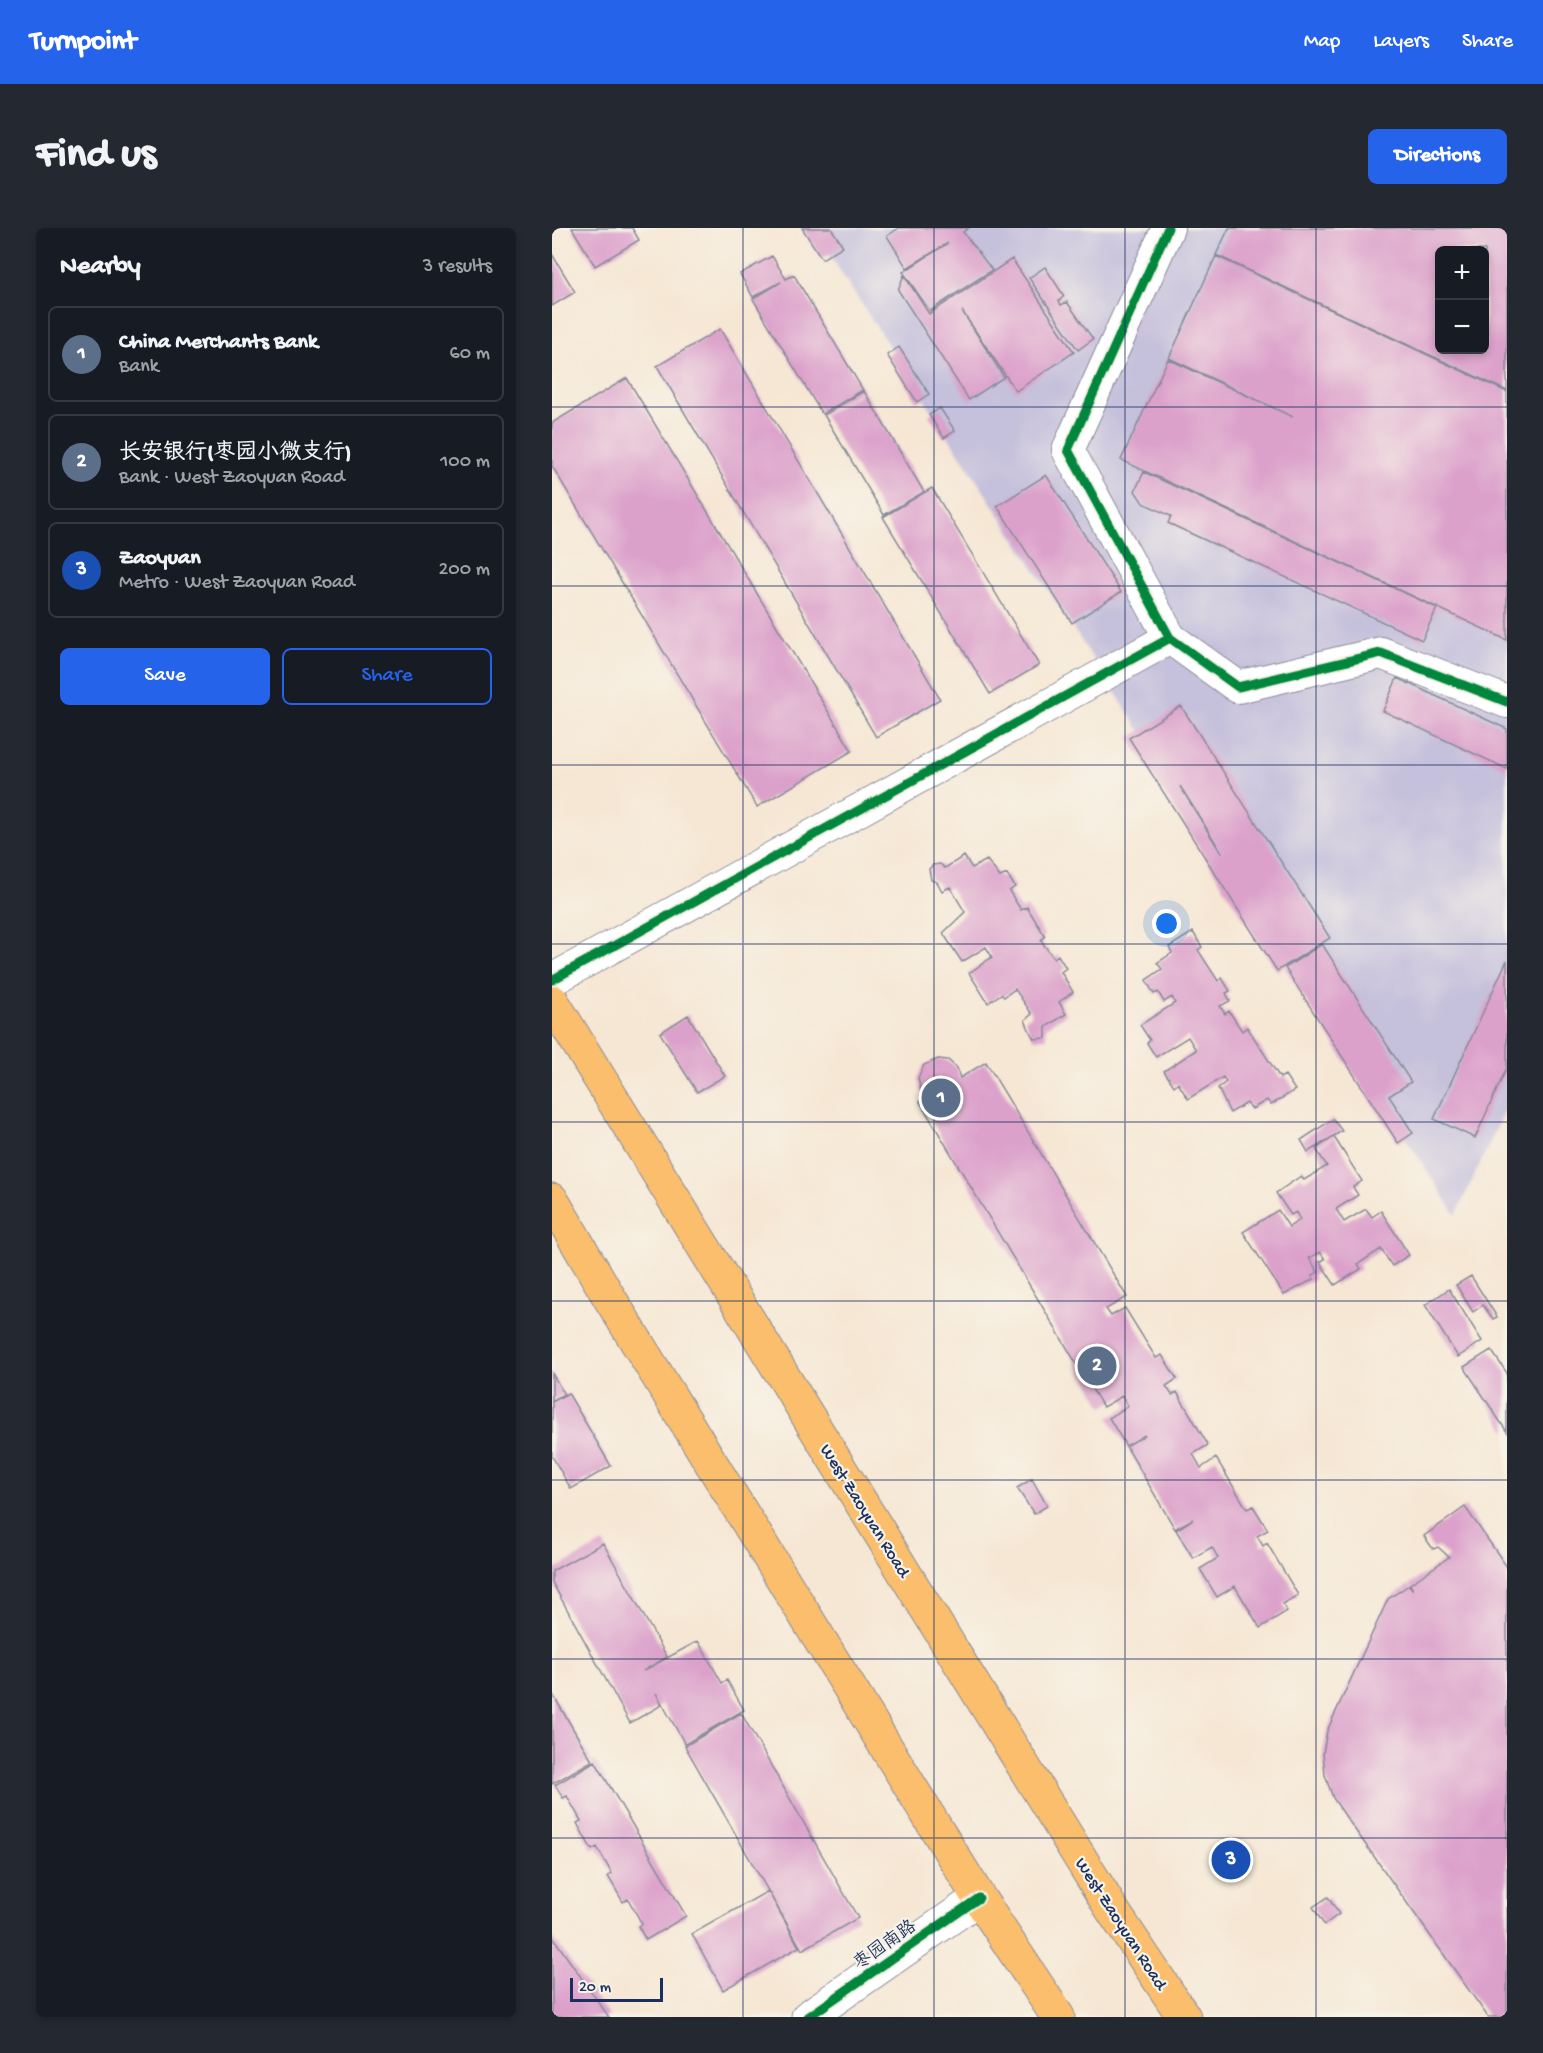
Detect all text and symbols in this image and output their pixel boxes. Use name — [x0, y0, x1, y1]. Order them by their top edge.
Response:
text: Turnpoint — [30, 26, 136, 59]
text: Map — [1304, 30, 1340, 55]
text: Layers — [1373, 30, 1429, 55]
text: Share — [1462, 30, 1513, 55]
button: Directions — [1368, 129, 1507, 184]
text: Find us — [36, 132, 156, 181]
map controls — [1435, 246, 1489, 354]
button: + — [1435, 246, 1489, 300]
text: Nearby — [60, 252, 141, 283]
text: 3 results — [423, 256, 492, 279]
button: − — [1435, 300, 1489, 354]
text: China Merchants Bank — [119, 330, 318, 356]
text: 1 — [77, 343, 86, 366]
text: 60 m — [450, 343, 490, 366]
text: Bank — [119, 356, 159, 379]
text: 长安银行(枣园小微支行) — [119, 441, 351, 467]
text: 2 — [77, 451, 86, 474]
text: 100 m — [440, 451, 490, 474]
text: Bank · West Zaoyuan Road — [119, 467, 345, 490]
text: Zaoyuan — [119, 546, 201, 572]
text: 3 — [76, 559, 87, 582]
text: 200 m — [439, 559, 490, 582]
text: Metro · West Zaoyuan Road — [119, 572, 355, 595]
button: Save — [60, 648, 270, 705]
button: Share — [282, 648, 492, 705]
your location — [1152, 909, 1181, 938]
pin: 1 — [922, 1076, 960, 1120]
pin: 2 — [1078, 1344, 1116, 1388]
street label: West Zaoyuan Road — [814, 1441, 914, 1583]
pin: 3 — [1212, 1838, 1250, 1882]
street label: West Zaoyuan Road — [1069, 1854, 1171, 1996]
street label: 枣园南路 — [849, 1916, 921, 1975]
scale bar — [570, 1975, 663, 2002]
text: 20 m — [579, 1979, 611, 1998]

